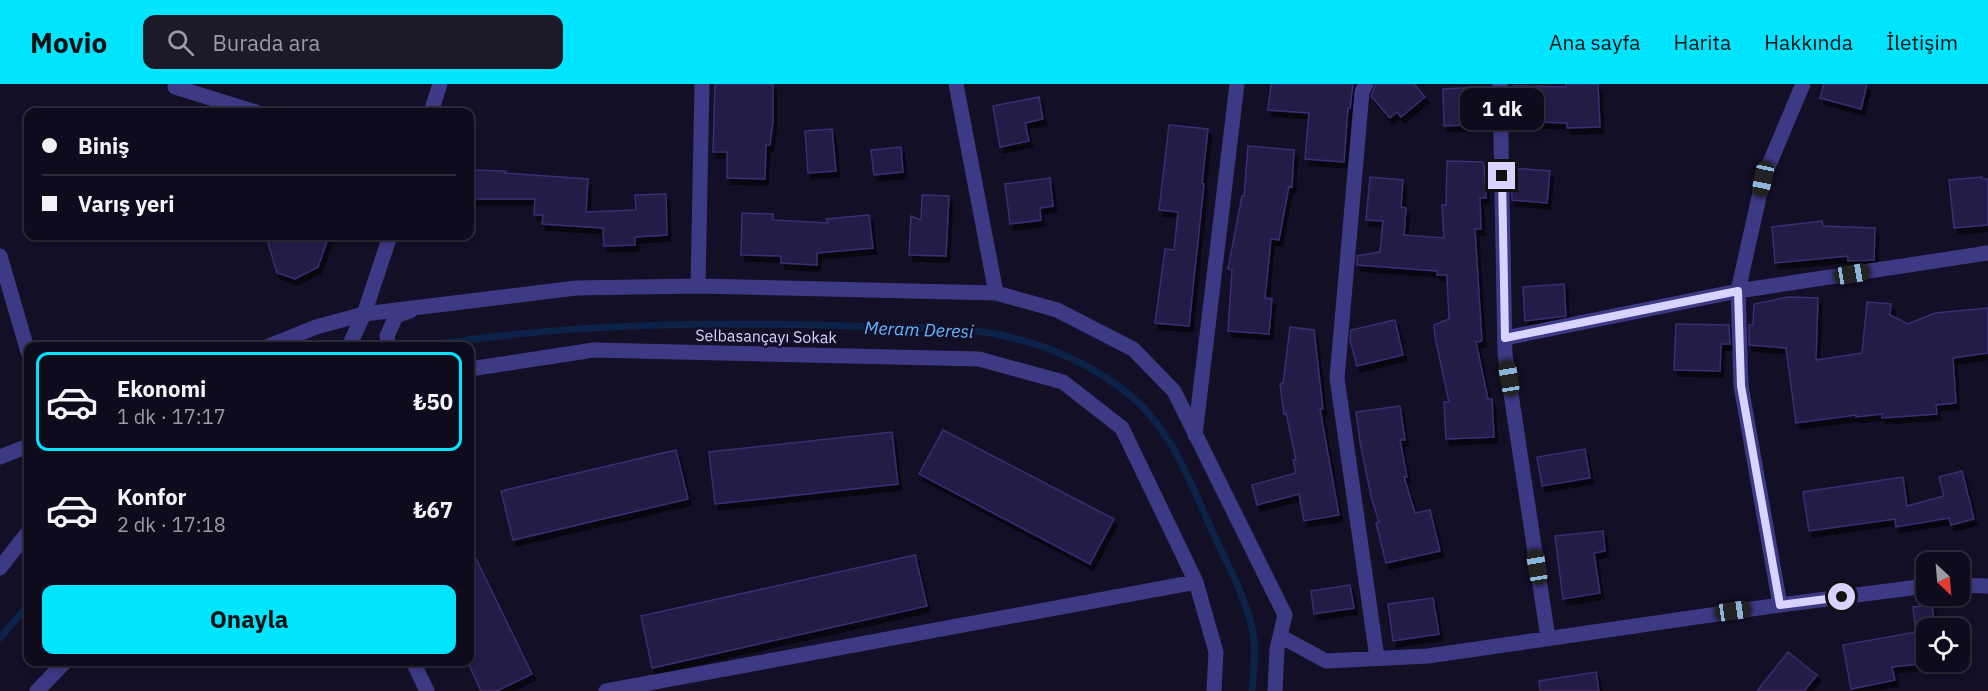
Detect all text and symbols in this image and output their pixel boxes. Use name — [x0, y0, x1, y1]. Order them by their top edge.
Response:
search box — [143, 15, 563, 69]
text: Movio — [30, 24, 107, 61]
icon: search — [164, 26, 197, 59]
text: Burada ara — [212, 28, 320, 57]
text: Ana sayfa — [1549, 28, 1641, 56]
text: Harita — [1674, 28, 1731, 56]
text: Hakkında — [1764, 28, 1853, 56]
text: İletişim — [1886, 28, 1958, 56]
callout: 1 dk — [1460, 89, 1544, 131]
text: 1 dk — [1482, 95, 1522, 122]
text: Biniş — [78, 131, 129, 160]
car — [1750, 160, 1776, 198]
route end — [1488, 162, 1515, 189]
text: Varış yeri — [78, 189, 175, 218]
car — [1833, 262, 1871, 286]
water label: Meram Deresi — [864, 316, 974, 343]
street label: Selbasançayı Sokak — [695, 325, 837, 347]
car — [1497, 359, 1521, 397]
text: Ekonomi — [117, 374, 206, 403]
icon: car — [45, 375, 99, 429]
text: ₺50 — [413, 387, 453, 416]
text: 1 dk · 17:17 — [117, 403, 226, 430]
text: Konfor — [117, 482, 186, 511]
icon: car — [45, 483, 99, 537]
text: ₺67 — [413, 495, 453, 524]
text: 2 dk · 17:18 — [117, 511, 226, 538]
car — [1525, 548, 1549, 586]
north arrow — [1916, 552, 1970, 606]
map controls — [1916, 552, 1970, 672]
route start — [1828, 583, 1855, 610]
button: Onayla — [42, 585, 456, 654]
car — [1714, 600, 1752, 622]
button: locate — [1916, 618, 1970, 672]

